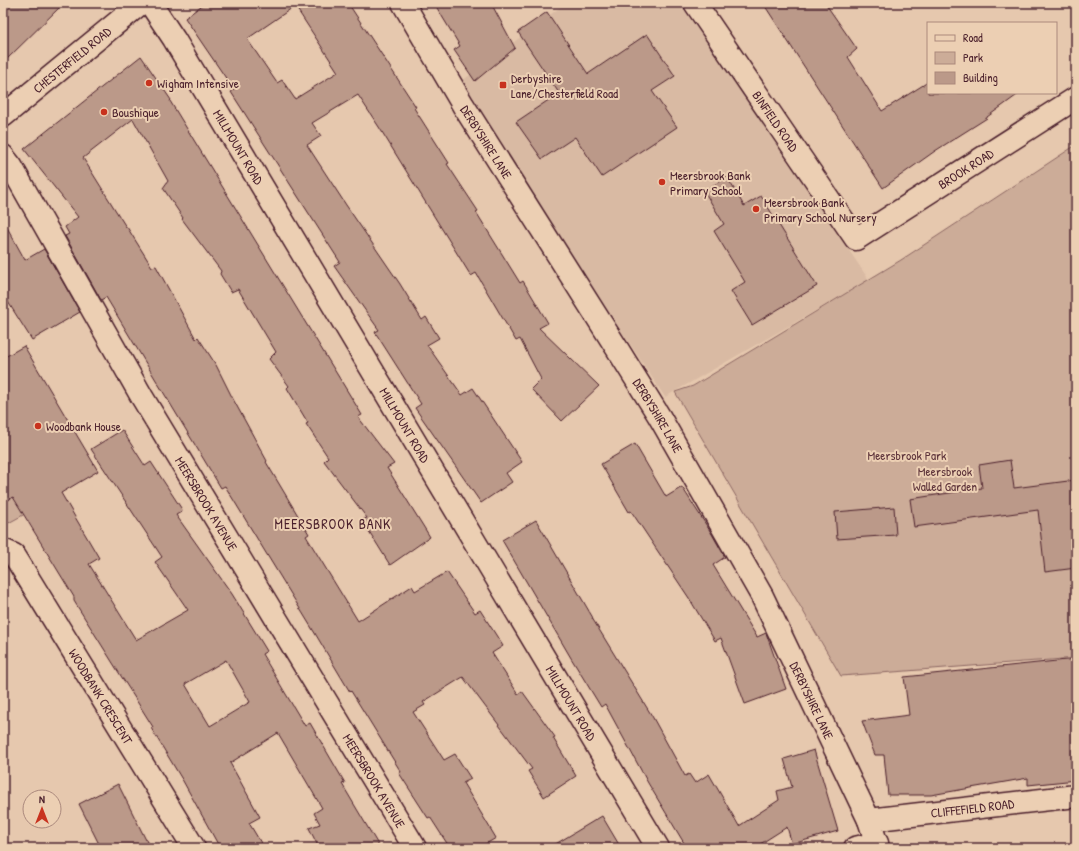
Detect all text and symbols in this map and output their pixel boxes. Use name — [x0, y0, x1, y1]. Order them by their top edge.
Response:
street label: CHESTERFIELD ROAD — [29, 22, 115, 97]
legend — [927, 22, 1057, 94]
text: Road — [963, 29, 983, 46]
text: Park — [963, 49, 983, 66]
place label: Derbyshire Lane/Chesterfield Road — [511, 69, 618, 102]
text: Building — [963, 69, 998, 86]
place label: Wigham Intensive — [157, 74, 239, 92]
marker: Wigham Intensive — [144, 78, 154, 88]
marker: Derbyshire Lane/Chesterfield Road — [498, 80, 508, 90]
street label: BINFIELD ROAD — [748, 87, 803, 156]
street label: DERBYSHIRE LANE — [456, 102, 516, 182]
place label: Boushique — [112, 103, 159, 121]
street label: MILLMOUNT ROAD — [209, 106, 268, 188]
marker: Boushique — [99, 107, 109, 117]
street label: BROOK ROAD — [935, 144, 998, 193]
place label: Meersbrook Bank Primary School — [670, 166, 751, 199]
marker: Meersbrook Bank Primary School — [657, 177, 667, 187]
place label: Meersbrook Bank Primary School Nursery — [764, 193, 877, 226]
marker: Meersbrook Bank Primary School Nursery — [751, 204, 761, 214]
street label: DERBYSHIRE LANE — [629, 375, 687, 456]
street label: MILLMOUNT ROAD — [376, 384, 435, 466]
place label: Woodbank House — [46, 417, 121, 435]
marker: Woodbank House — [33, 421, 43, 431]
park label: Meersbrook Park — [867, 446, 947, 464]
street label: MEERSBROOK AVENUE — [171, 453, 242, 554]
park label: Meersbrook Walled Garden — [913, 462, 977, 495]
district label: MEERSBROOK BANK — [275, 514, 391, 533]
street label: WOODBANK CRESCENT — [65, 645, 138, 748]
street label: DERBYSHIRE LANE — [786, 659, 838, 742]
street label: MILLMOUNT ROAD — [542, 662, 601, 744]
street label: MEERSBROOK AVENUE — [339, 730, 410, 832]
north arrow — [22, 789, 62, 829]
text: N — [39, 792, 45, 806]
street label: CLIFFEFIELD ROAD — [930, 794, 1016, 822]

